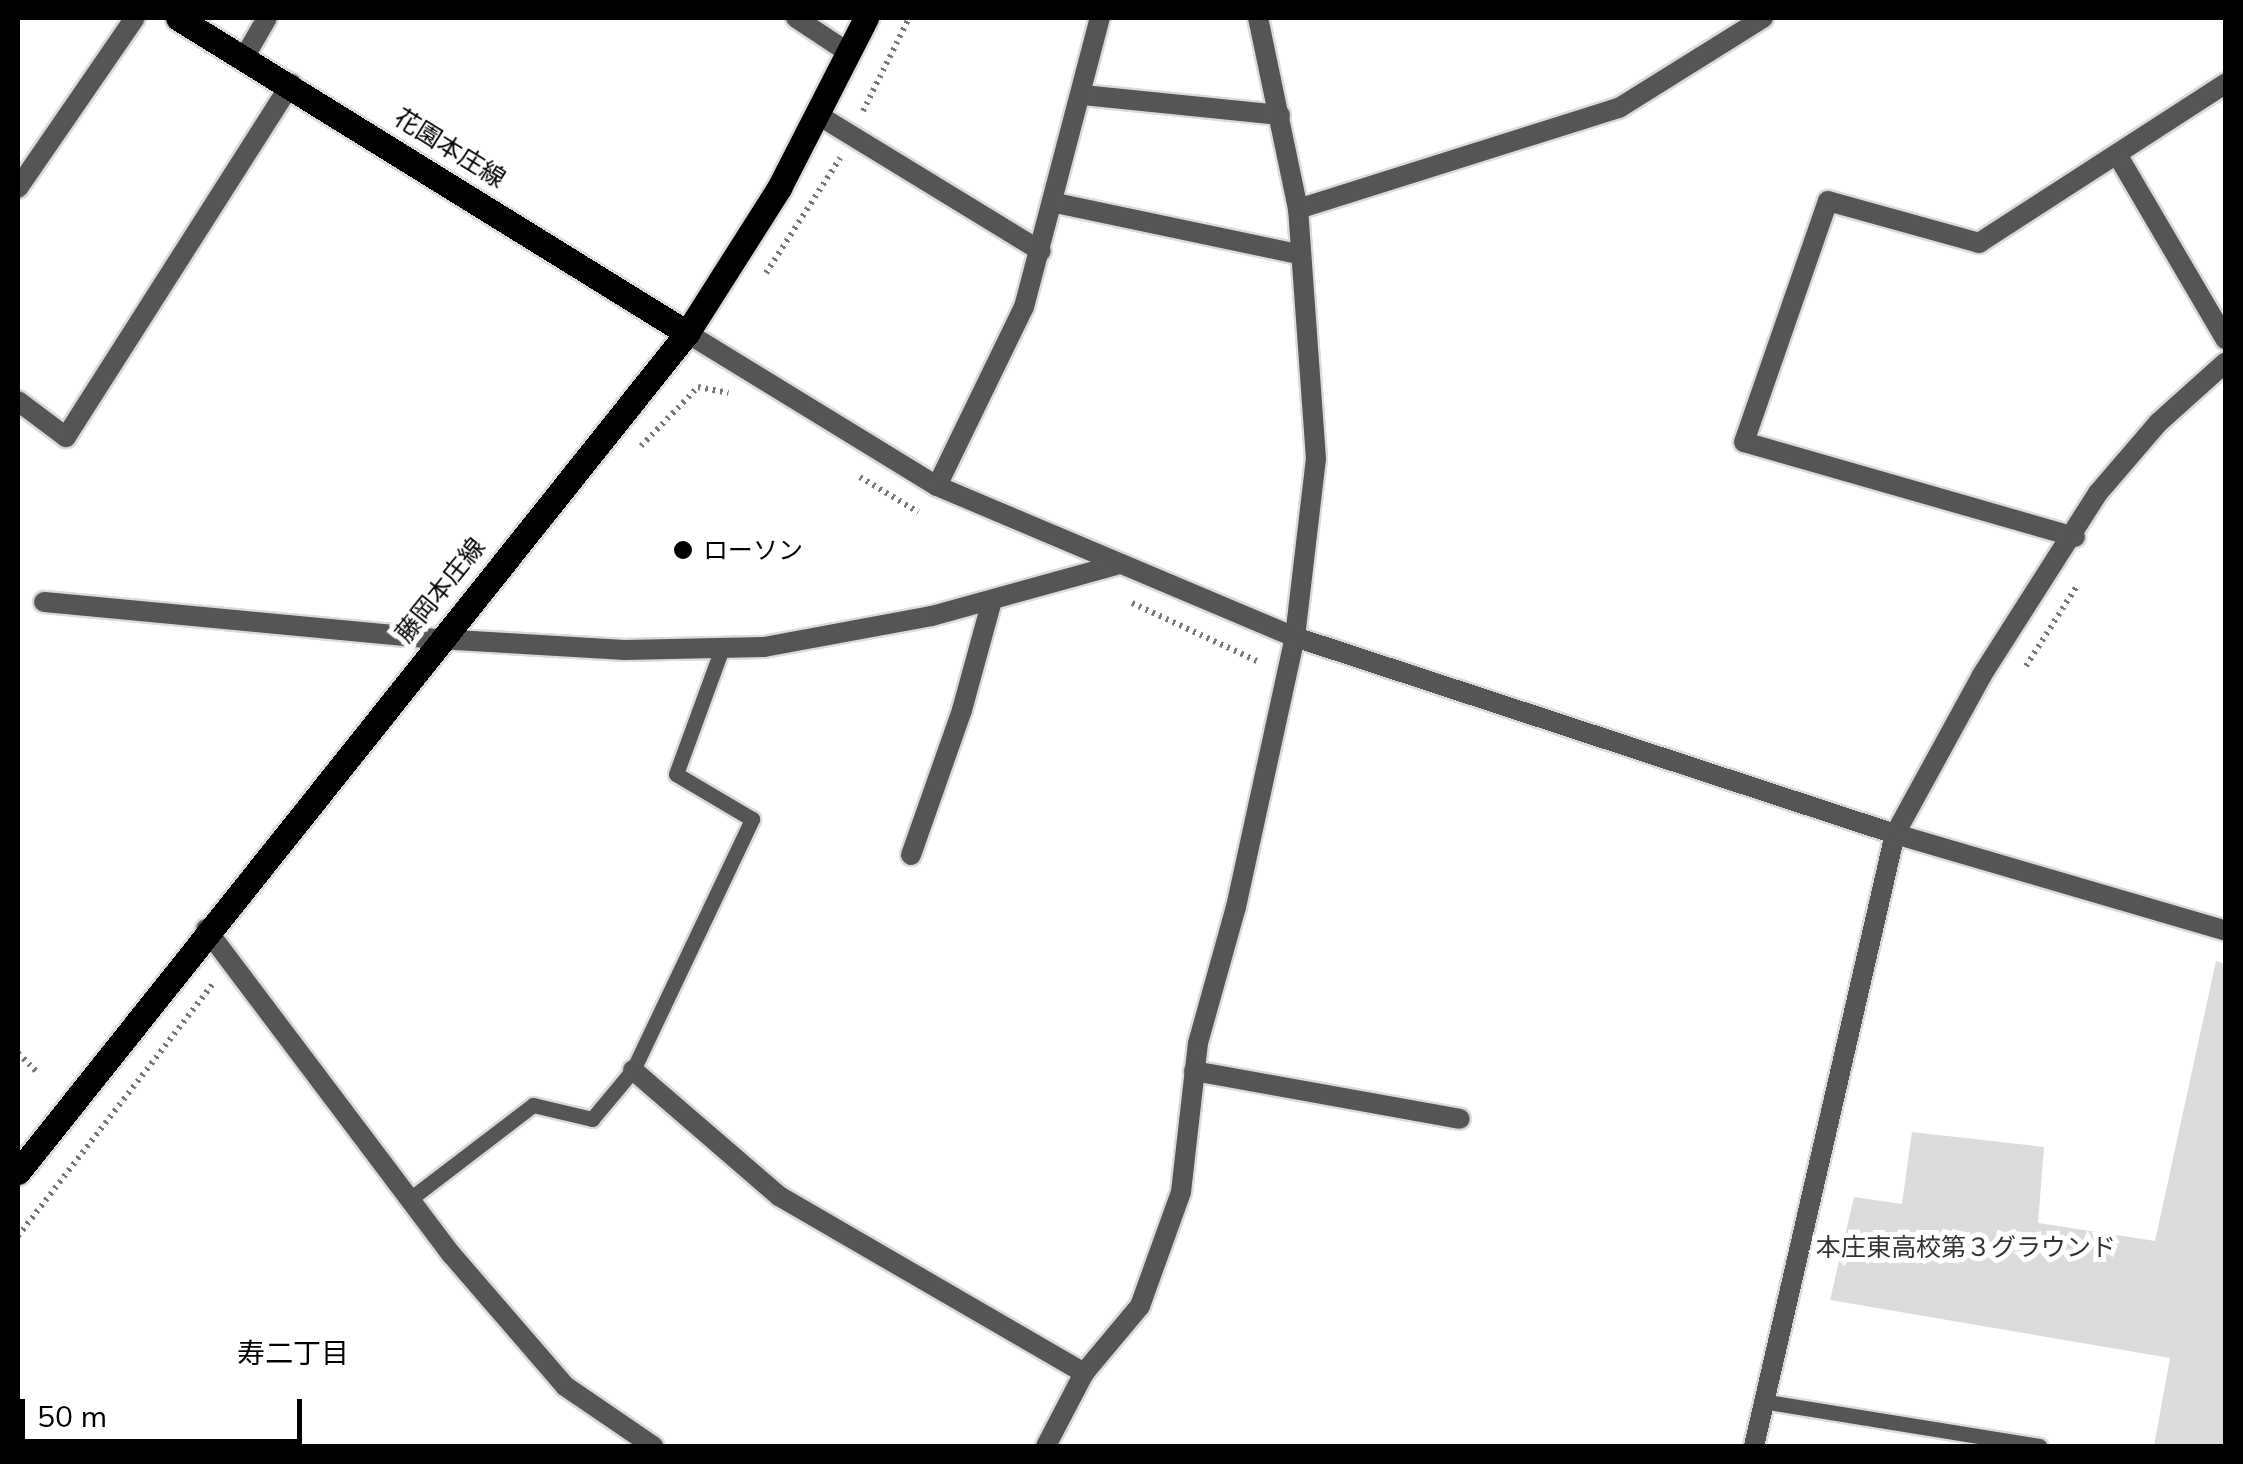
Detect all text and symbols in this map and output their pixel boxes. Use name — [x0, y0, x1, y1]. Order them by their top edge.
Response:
street label: 花園本庄線 — [389, 102, 511, 194]
street label: 藤岡本庄線 — [389, 532, 491, 648]
place label: ローソン — [703, 535, 803, 565]
marker: ローソン — [672, 539, 694, 561]
park label: 本庄東高校第３グラウンド — [1816, 1232, 2116, 1262]
district label: 寿二丁目 — [237, 1336, 349, 1370]
scale bar — [25, 1379, 308, 1441]
text: 50 m — [37, 1397, 107, 1435]

